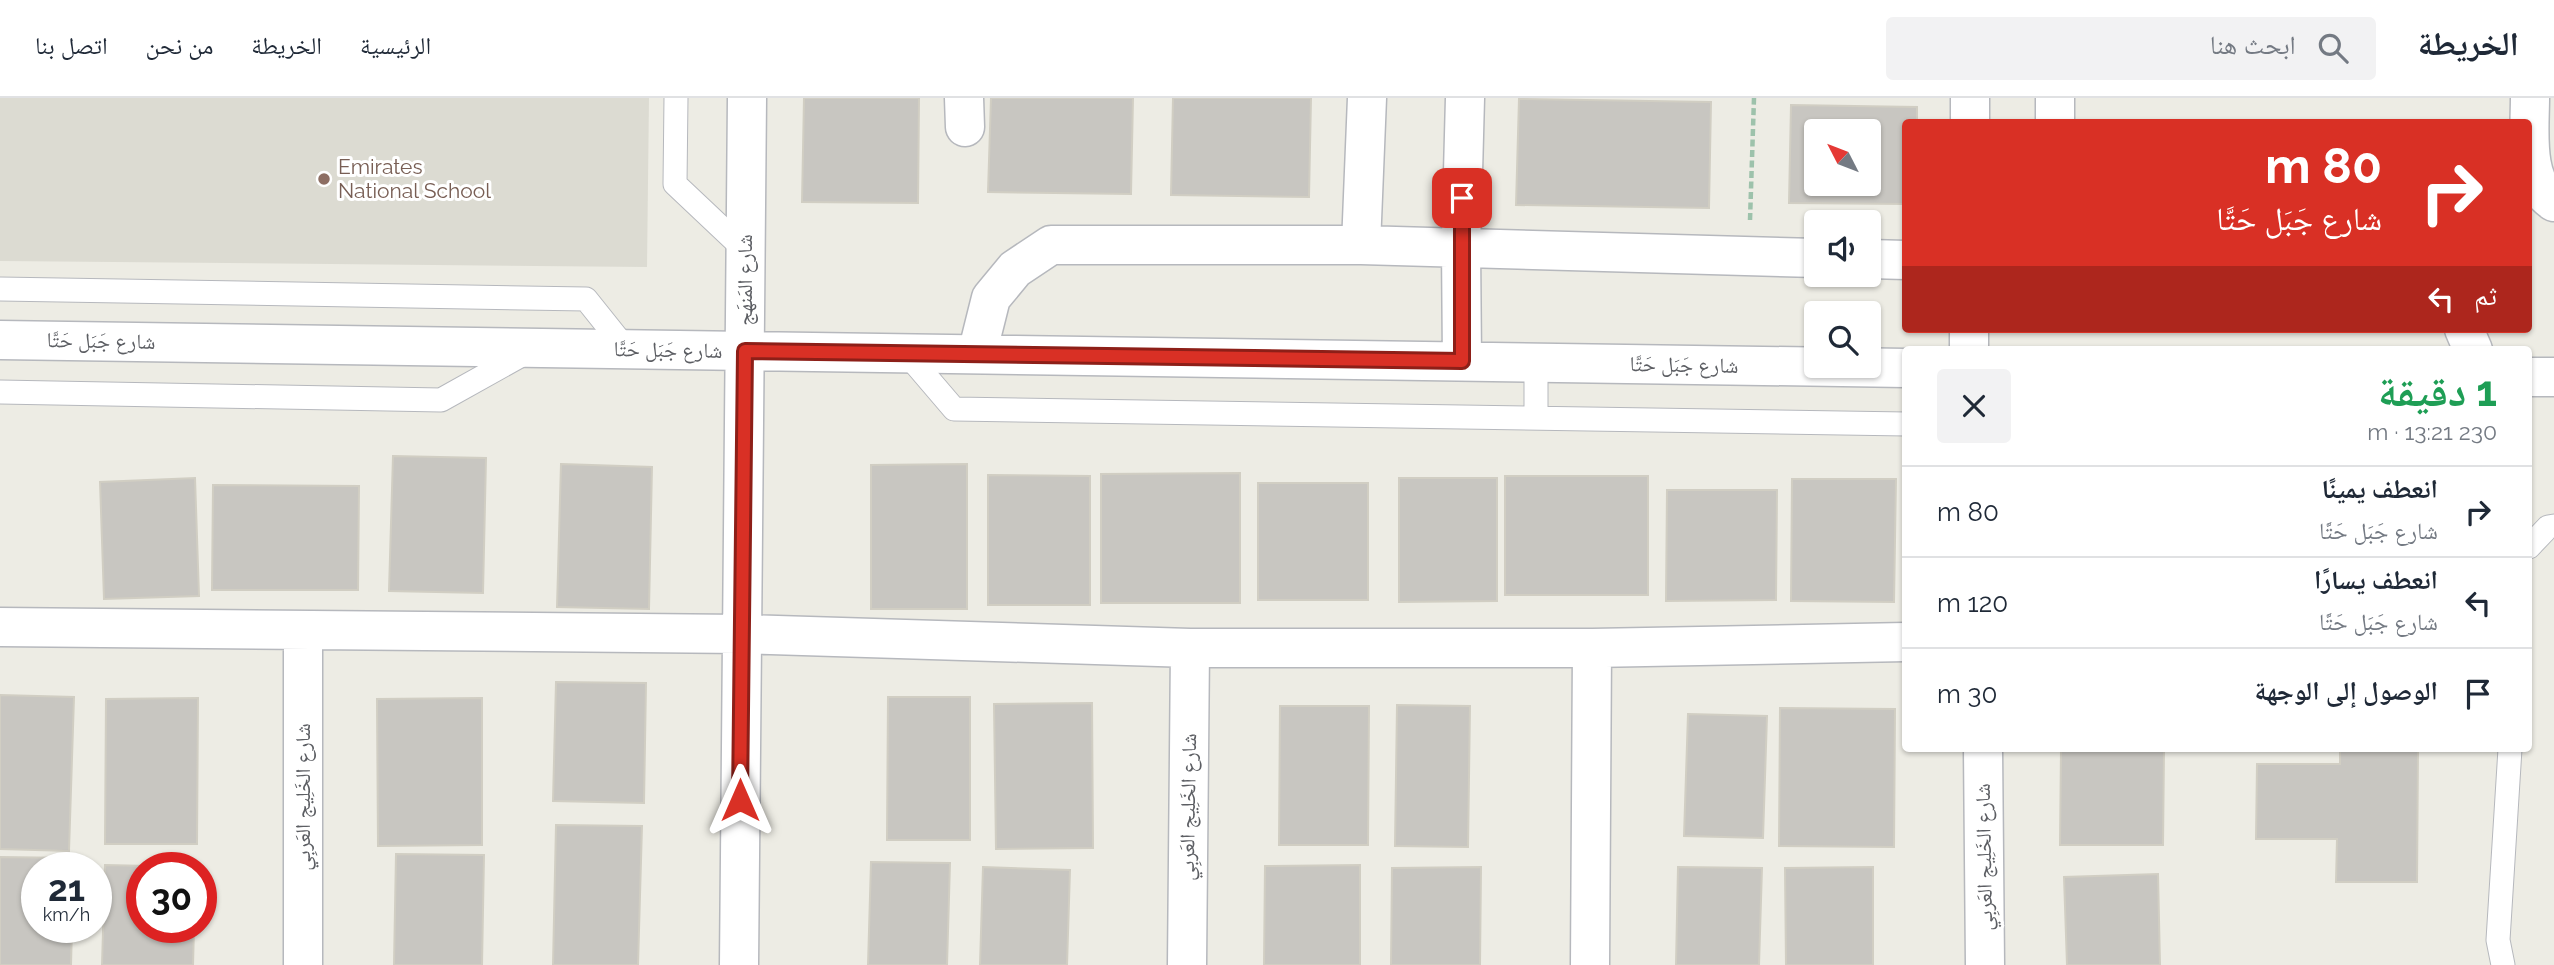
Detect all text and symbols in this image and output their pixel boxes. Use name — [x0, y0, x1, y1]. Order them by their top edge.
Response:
search box — [1886, 17, 2376, 80]
text: الخريطة — [2418, 24, 2519, 63]
icon: search — [2314, 29, 2352, 67]
text: ابحث هنا — [2210, 30, 2296, 60]
text: اتصل بنا — [35, 31, 108, 60]
text: من نحن — [146, 31, 213, 60]
text: الخريطة — [251, 31, 322, 60]
text: الرئيسية — [360, 31, 431, 60]
north arrow — [1804, 119, 1881, 196]
map controls — [1804, 119, 1881, 378]
text: 80 m — [2265, 137, 2382, 194]
icon: right — [2406, 147, 2497, 238]
place label: Emirates National School — [338, 154, 491, 203]
pin — [1432, 168, 1492, 228]
marker: Emirates National School — [316, 171, 332, 187]
icon: arrive — [1443, 179, 1481, 217]
text: شارع جَبَل حَتَّا — [2216, 200, 2382, 237]
button: sound — [1804, 210, 1881, 287]
street label: شارع المَنهَج — [732, 234, 758, 326]
icon: left — [2422, 280, 2460, 318]
text: ثم — [2474, 281, 2497, 311]
button: search — [1804, 301, 1881, 378]
street label: شارع جَبَل حَتَّا — [46, 327, 156, 355]
street label: شارع جَبَل حَتَّا — [613, 336, 723, 364]
street label: شارع جَبَل حَتَّا — [1629, 351, 1739, 379]
text: 1 دقيقة — [2378, 367, 2497, 416]
button: close — [1937, 369, 2011, 443]
text: 230 m · 13:21 — [2367, 418, 2497, 445]
text: انعطف يمينًا — [2321, 474, 2438, 504]
icon: right — [2459, 493, 2497, 531]
text: 80 m — [1937, 497, 1999, 527]
text: شارع جَبَل حَتَّا — [2319, 517, 2438, 544]
text: انعطف يسارًا — [2314, 565, 2438, 595]
icon: left — [2459, 584, 2497, 622]
text: 120 m — [1937, 588, 2008, 618]
text: شارع جَبَل حَتَّا — [2319, 608, 2438, 635]
icon: arrive — [2459, 675, 2497, 713]
text: الوصول إلى الوجهة — [2255, 676, 2438, 706]
text: 30 m — [1937, 679, 1997, 709]
street label: شارع الخَلِيج العَربِي — [290, 723, 319, 871]
street label: شارع الخَلِيج العَربِي — [1174, 733, 1206, 881]
position arrow — [703, 763, 777, 837]
street label: شارع الخَلِيج العَربِي — [1970, 783, 2002, 931]
speed limit sign: 30 — [126, 852, 217, 943]
text: 21 — [48, 868, 85, 909]
text: km/h — [43, 904, 90, 925]

